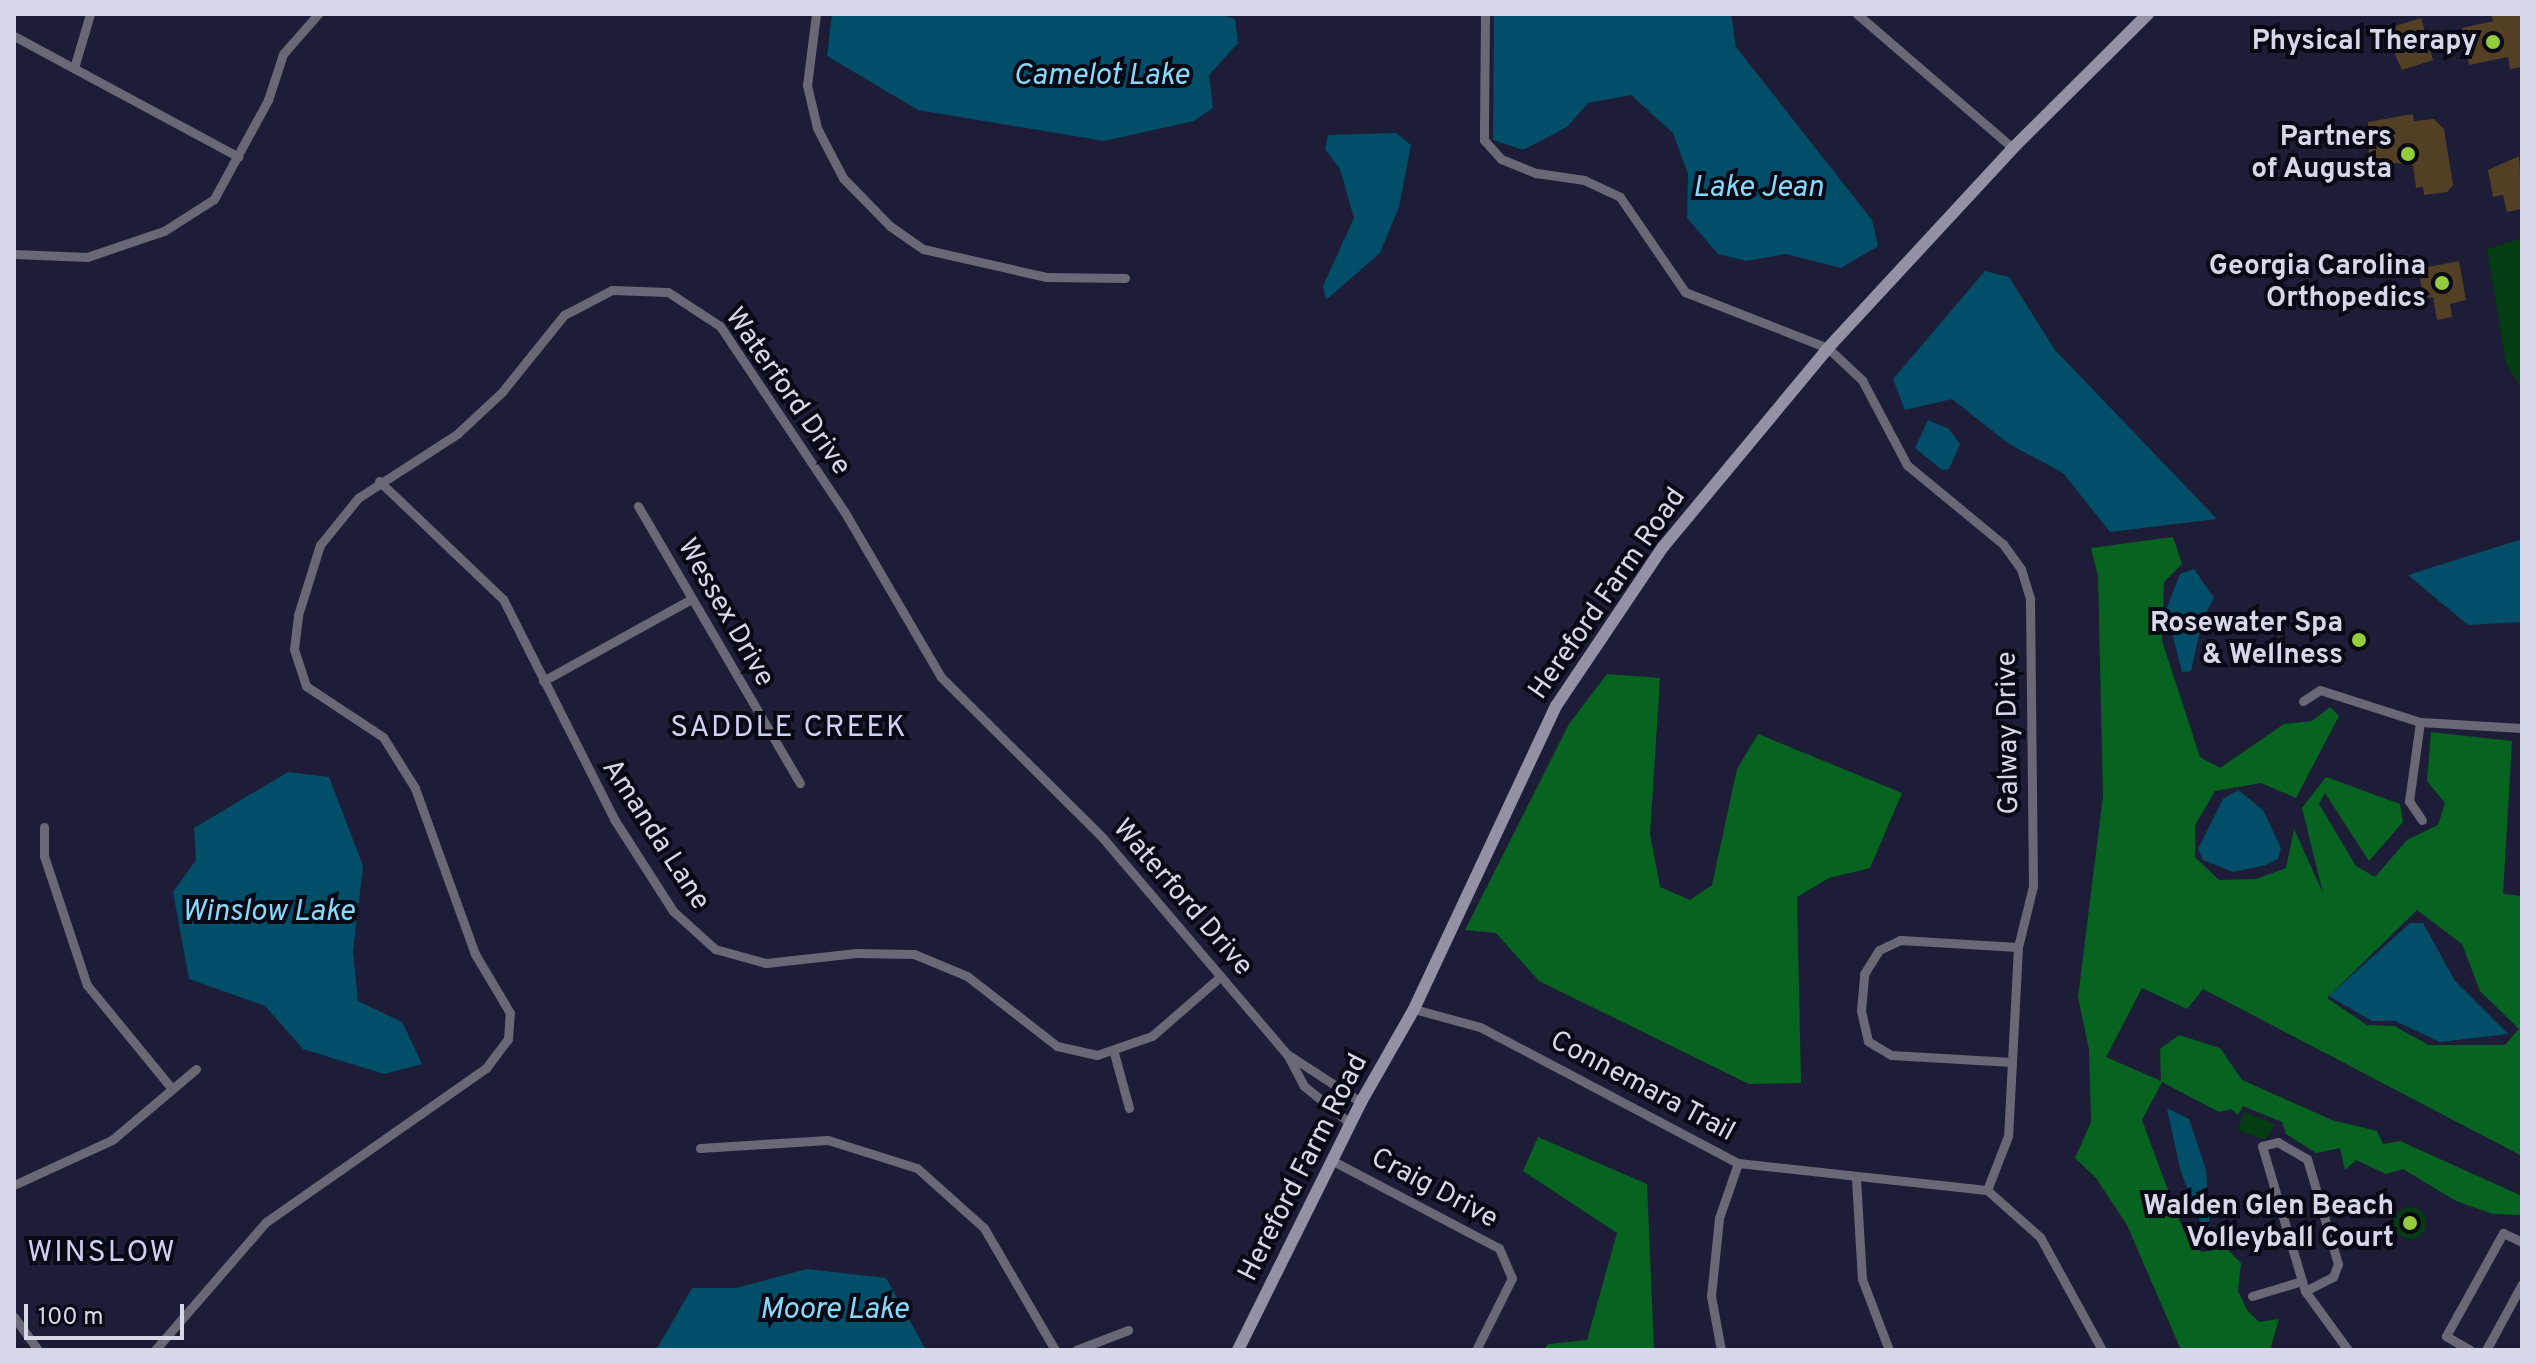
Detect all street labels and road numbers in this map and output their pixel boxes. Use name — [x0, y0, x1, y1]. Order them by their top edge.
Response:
street label: Waterford Drive — [717, 302, 857, 482]
street label: Hereford Farm Road — [1522, 482, 1694, 706]
street label: Wessex Drive — [669, 533, 781, 693]
street label: Galway Drive — [1991, 651, 2027, 815]
street label: Amanda Lane — [594, 753, 716, 917]
street label: Waterford Drive — [1105, 813, 1259, 983]
street label: Connemara Trail — [1543, 1024, 1741, 1150]
street label: Hereford Farm Road — [1232, 1049, 1376, 1287]
street label: Craig Drive — [1365, 1142, 1503, 1236]

